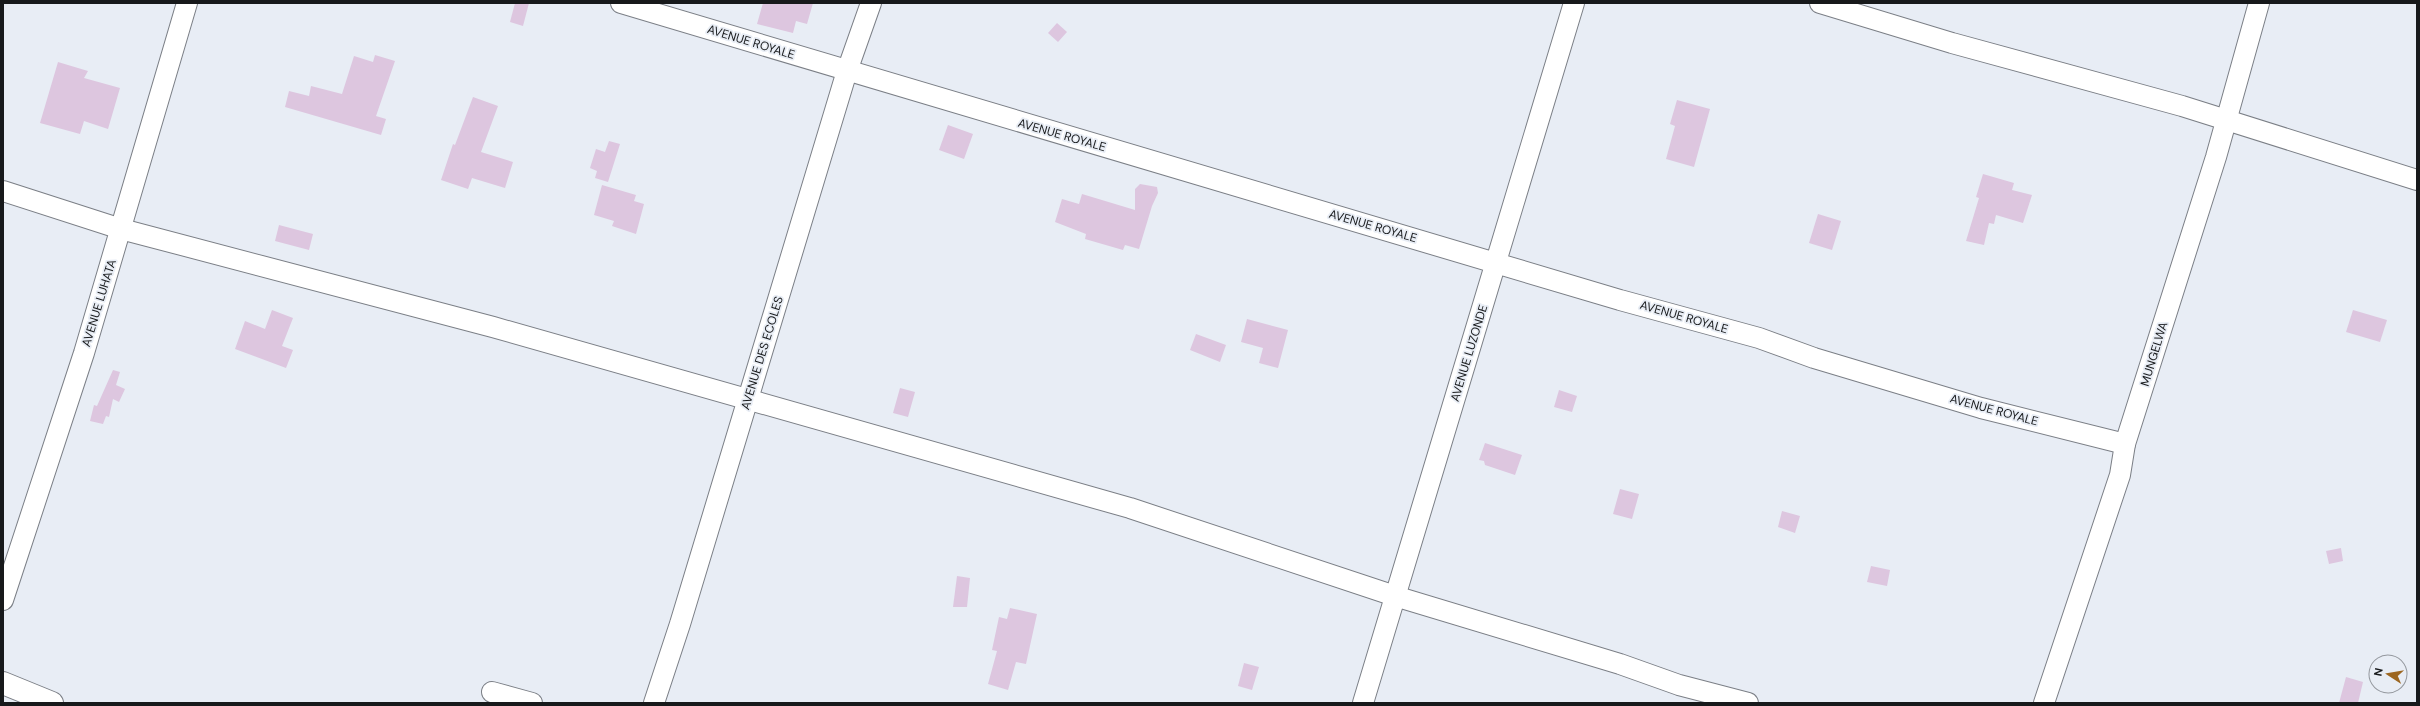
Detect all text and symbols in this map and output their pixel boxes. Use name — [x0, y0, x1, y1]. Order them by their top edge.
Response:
street label: AVENUE ROYALE — [705, 21, 797, 63]
street label: AVENUE ROYALE — [1016, 115, 1108, 155]
street label: AVENUE ROYALE — [1327, 206, 1419, 246]
street label: AVENUE LUHATA — [78, 257, 120, 349]
street label: AVENUE DES ECOLES — [737, 294, 787, 412]
street label: AVENUE ROYALE — [1638, 297, 1730, 337]
street label: AVENUE LUZONDE — [1447, 302, 1491, 403]
street label: MUNGELWA — [2137, 320, 2171, 388]
street label: AVENUE ROYALE — [1948, 391, 2040, 430]
north arrow — [2368, 654, 2408, 694]
text: N — [2371, 667, 2386, 677]

